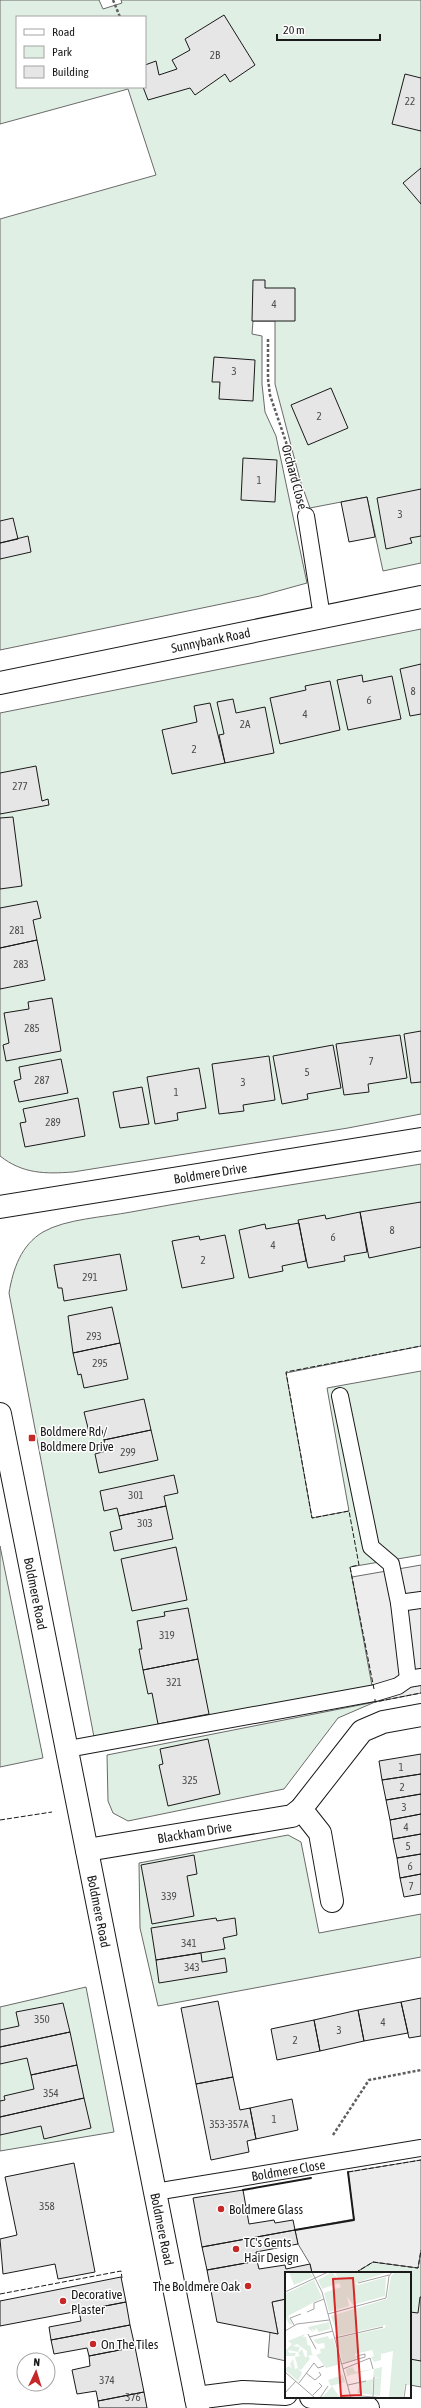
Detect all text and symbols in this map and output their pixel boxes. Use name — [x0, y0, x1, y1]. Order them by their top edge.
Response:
legend — [16, 16, 146, 88]
scale bar — [277, 16, 380, 42]
text: 20 m — [283, 23, 305, 37]
text: Road — [52, 25, 75, 39]
text: Park — [52, 45, 73, 59]
house number: 2B — [210, 49, 221, 61]
text: Building — [52, 65, 90, 79]
house number: 22 — [405, 95, 415, 107]
house number: 4 — [271, 298, 277, 310]
house number: 3 — [231, 365, 237, 377]
house number: 2 — [316, 410, 322, 422]
street label: Orchard Close — [279, 443, 310, 511]
house number: 1 — [256, 474, 262, 486]
house number: 3 — [397, 508, 403, 520]
street label: Sunnybank Road — [170, 625, 252, 656]
house number: 8 — [410, 685, 416, 697]
house number: 6 — [366, 694, 372, 706]
house number: 4 — [302, 708, 308, 720]
house number: 2A — [240, 718, 251, 730]
house number: 2 — [191, 743, 197, 755]
house number: 277 — [12, 780, 28, 792]
house number: 281 — [9, 924, 25, 936]
house number: 283 — [13, 958, 29, 970]
house number: 285 — [24, 1022, 40, 1034]
house number: 7 — [368, 1055, 374, 1067]
house number: 5 — [304, 1066, 310, 1078]
house number: 287 — [34, 1074, 50, 1086]
house number: 3 — [240, 1076, 246, 1088]
house number: 1 — [173, 1086, 179, 1098]
house number: 289 — [45, 1116, 61, 1128]
street label: Boldmere Drive — [173, 1160, 248, 1187]
house number: 8 — [389, 1224, 395, 1236]
house number: 6 — [330, 1231, 336, 1243]
house number: 4 — [270, 1239, 276, 1251]
house number: 2 — [200, 1254, 206, 1266]
house number: 291 — [82, 1271, 98, 1283]
house number: 293 — [86, 1330, 102, 1342]
house number: 295 — [92, 1357, 108, 1369]
place label: Boldmere Rd / Boldmere Drive — [40, 1424, 114, 1454]
marker: Boldmere Rd / Boldmere Drive — [27, 1433, 37, 1443]
house number: 299 — [120, 1446, 136, 1458]
house number: 301 — [128, 1489, 144, 1501]
house number: 303 — [137, 1517, 153, 1529]
street label: Boldmere Road — [21, 1556, 50, 1631]
house number: 319 — [159, 1629, 175, 1641]
house number: 321 — [166, 1676, 182, 1688]
house number: 1 — [398, 1761, 404, 1773]
house number: 325 — [182, 1774, 198, 1786]
house number: 2 — [399, 1781, 405, 1793]
house number: 3 — [401, 1801, 407, 1813]
street label: Blackham Drive — [156, 1819, 233, 1846]
house number: 4 — [403, 1821, 409, 1833]
house number: 5 — [405, 1840, 411, 1852]
house number: 6 — [407, 1860, 413, 1872]
street label: Boldmere Road — [84, 1874, 113, 1949]
house number: 7 — [408, 1880, 414, 1892]
house number: 339 — [161, 1890, 177, 1902]
house number: 341 — [181, 1937, 197, 1949]
house number: 343 — [184, 1961, 200, 1973]
house number: 350 — [34, 2013, 50, 2025]
house number: 4 — [380, 2016, 386, 2028]
house number: 3 — [336, 2024, 342, 2036]
house number: 2 — [292, 2034, 298, 2046]
house number: 354 — [43, 2087, 59, 2099]
house number: 1 — [271, 2113, 277, 2125]
house number: 353-357A — [209, 2118, 249, 2130]
street label: Boldmere Close — [250, 2157, 326, 2184]
street label: Boldmere Road — [147, 2192, 176, 2267]
house number: 358 — [39, 2200, 55, 2212]
place label: Boldmere Glass — [229, 2202, 303, 2217]
marker: Boldmere Glass — [216, 2204, 226, 2214]
place label: TC's Gents Hair Design — [244, 2235, 299, 2265]
marker: TC's Gents Hair Design — [231, 2244, 241, 2254]
inset map — [285, 2272, 411, 2398]
place label: The Boldmere Oak — [153, 2279, 240, 2294]
marker: The Boldmere Oak — [243, 2281, 253, 2291]
place label: Decorative Plaster — [71, 2287, 123, 2317]
marker: Decorative Plaster — [58, 2296, 68, 2306]
place label: On The Tiles — [101, 2337, 159, 2352]
marker: On The Tiles — [88, 2339, 98, 2349]
north arrow — [16, 2352, 56, 2392]
text: N — [33, 2356, 40, 2368]
house number: 374 — [99, 2374, 115, 2386]
house number: 376 — [125, 2391, 141, 2403]

